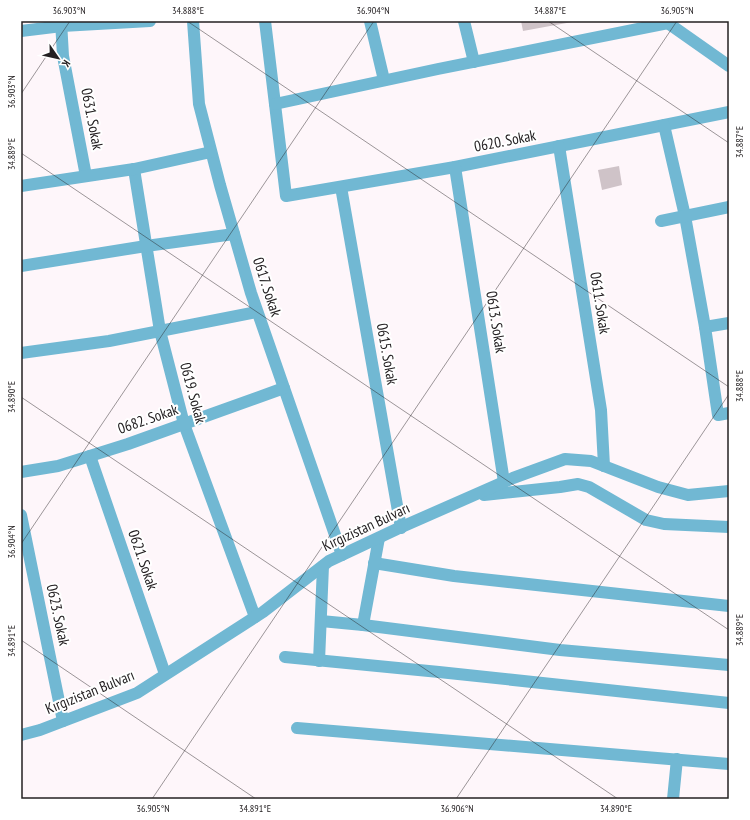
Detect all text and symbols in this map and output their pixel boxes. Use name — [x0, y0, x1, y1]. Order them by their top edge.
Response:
text: 36.903°N — [52, 4, 86, 17]
text: 34.888°E — [172, 4, 204, 17]
text: 36.904°N — [356, 4, 390, 17]
text: 34.887°E — [534, 4, 566, 17]
text: 36.905°N — [660, 4, 694, 17]
north arrow — [38, 38, 78, 78]
text: K — [59, 57, 74, 70]
text: 36.903°N — [5, 75, 18, 109]
street label: 0631. Sokak — [77, 86, 108, 152]
street label: 0620. Sokak — [472, 125, 538, 156]
text: 34.887°E — [733, 126, 746, 158]
text: 34.889°E — [5, 138, 18, 170]
street label: 0617. Sokak — [249, 255, 286, 319]
street label: 0611. Sokak — [586, 271, 615, 335]
street label: 0613. Sokak — [482, 290, 511, 354]
street label: 0615. Sokak — [373, 322, 402, 386]
street label: 0619. Sokak — [176, 360, 211, 426]
text: 34.888°E — [733, 370, 746, 402]
text: 34.890°E — [5, 381, 18, 413]
street label: 0682. Sokak — [115, 399, 181, 438]
street label: Kırgızistan Bulvarı — [319, 498, 413, 555]
text: 36.904°N — [5, 525, 18, 559]
street label: 0621. Sokak — [124, 527, 163, 593]
street label: 0623. Sokak — [43, 582, 74, 648]
text: 34.889°E — [733, 614, 746, 646]
text: 34.891°E — [5, 625, 18, 657]
street label: Kırgızistan Bulvarı — [43, 665, 137, 718]
text: 36.905°N — [136, 802, 170, 815]
text: 34.891°E — [239, 802, 271, 815]
text: 36.906°N — [440, 802, 474, 815]
text: 34.890°E — [600, 802, 632, 815]

